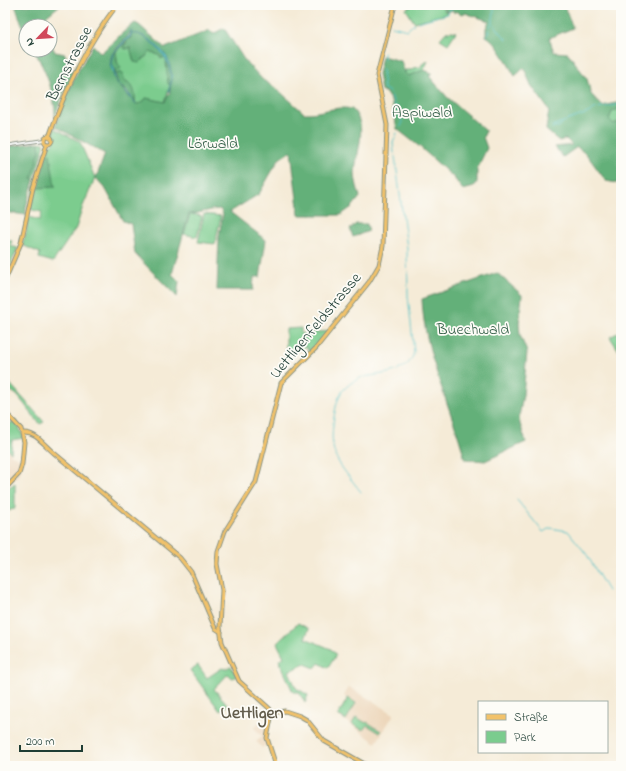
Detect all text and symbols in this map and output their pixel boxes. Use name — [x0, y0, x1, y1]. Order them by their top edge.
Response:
north arrow — [18, 18, 58, 58]
street label: Bernstrasse — [40, 22, 100, 107]
text: N — [21, 35, 39, 49]
park label: Aspiwald — [392, 101, 452, 125]
park label: Lörwald — [188, 132, 238, 156]
street label: Uettligenfeldstrasse — [264, 267, 368, 385]
park label: Buechwald — [436, 318, 509, 342]
district label: Uettligen — [221, 701, 284, 728]
legend — [478, 701, 608, 753]
text: Straße — [514, 709, 548, 727]
scale bar — [20, 727, 82, 753]
text: Park — [514, 729, 536, 747]
text: 200 m — [26, 733, 55, 751]

